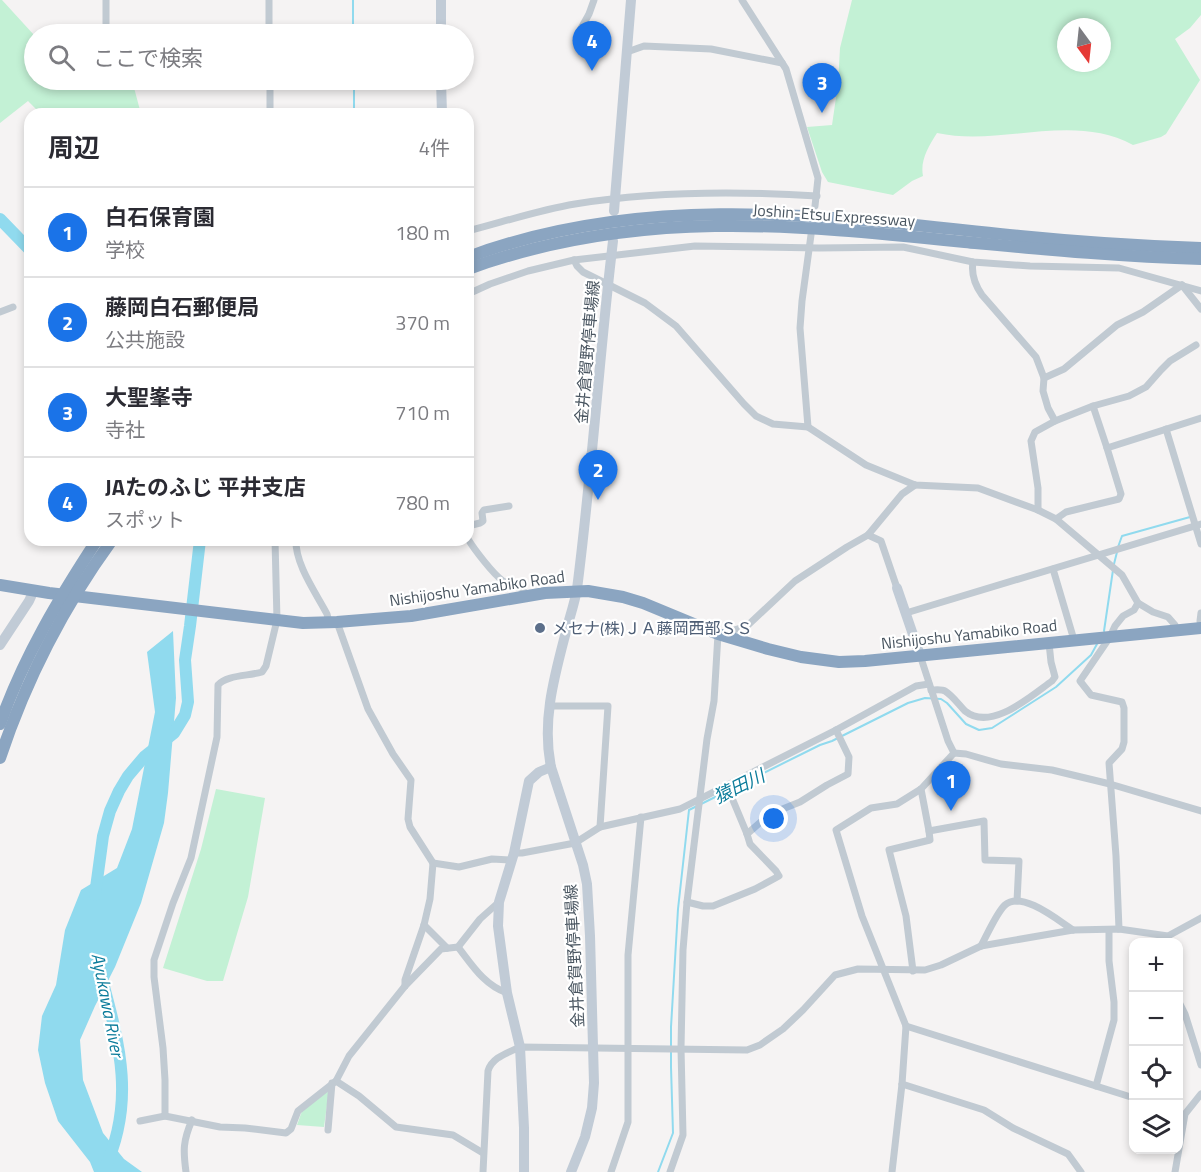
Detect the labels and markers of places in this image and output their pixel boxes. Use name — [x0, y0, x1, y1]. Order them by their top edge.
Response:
pin: 4 — [572, 22, 612, 71]
pin: 3 — [802, 63, 842, 113]
pin: 2 — [578, 450, 618, 500]
place label: メセナ(株)ＪＡ藤岡西部ＳＳ — [552, 616, 752, 640]
marker: メセナ(株)ＪＡ藤岡西部ＳＳ — [533, 621, 547, 635]
pin: 1 — [932, 762, 970, 811]

